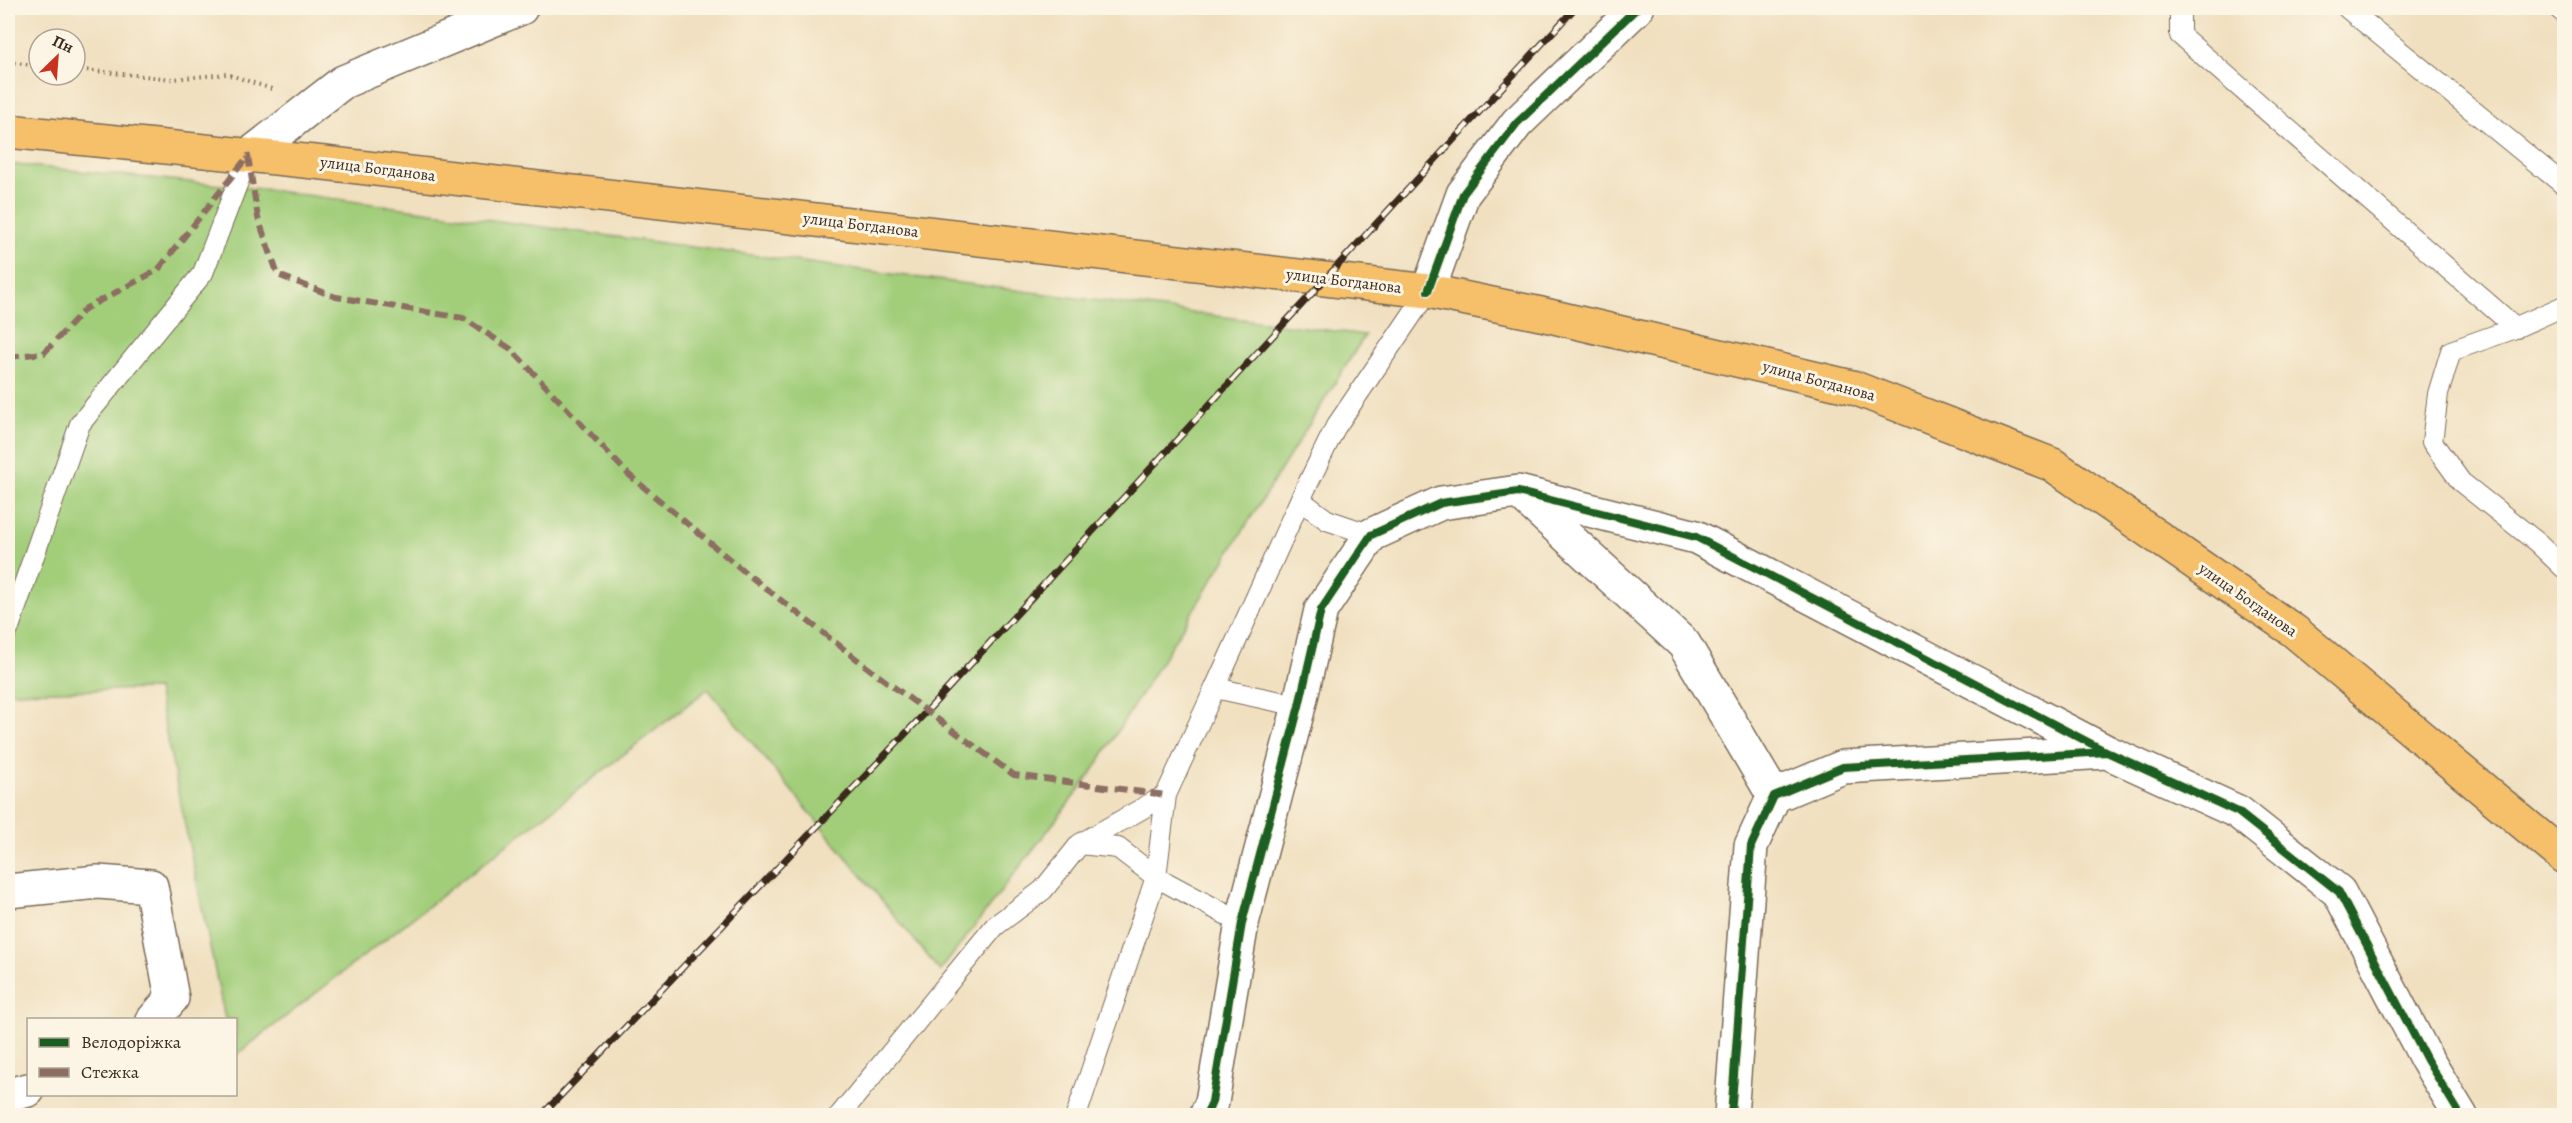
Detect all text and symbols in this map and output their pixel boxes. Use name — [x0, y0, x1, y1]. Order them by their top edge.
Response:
north arrow — [27, 27, 87, 87]
text: Пн — [49, 30, 77, 59]
street label: улица Богданова — [318, 151, 437, 187]
street label: улица Богданова — [801, 207, 920, 243]
street label: улица Богданова — [1284, 263, 1403, 299]
street label: улица Богданова — [1759, 355, 1878, 407]
street label: улица Богданова — [2193, 557, 2302, 643]
legend — [27, 1018, 237, 1096]
text: Велодоріжка — [81, 1030, 182, 1054]
text: Стежка — [81, 1060, 140, 1084]

